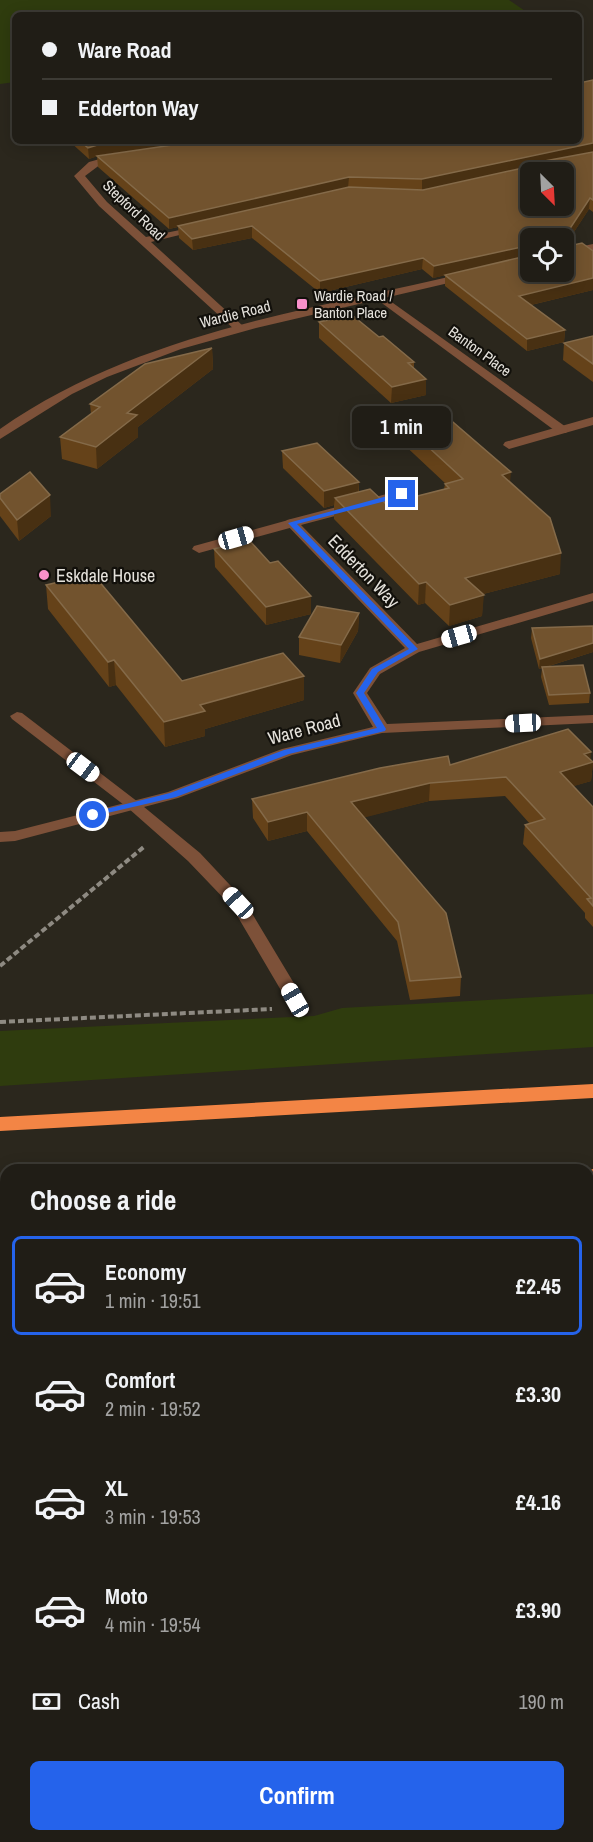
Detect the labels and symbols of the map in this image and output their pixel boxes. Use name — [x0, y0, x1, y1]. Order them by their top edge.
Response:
north arrow — [520, 162, 574, 216]
street label: Stepford Road — [98, 175, 170, 245]
place label: Wardie Road / Banton Place — [314, 285, 393, 323]
street label: Wardie Road — [198, 295, 272, 333]
marker: Wardie Road / Banton Place — [295, 297, 309, 311]
street label: Banton Place — [444, 321, 516, 381]
callout: 1 min — [352, 407, 452, 449]
route end — [388, 480, 415, 507]
car — [216, 524, 256, 552]
street label: Edderton Way — [323, 529, 406, 614]
place label: Eskdale House — [56, 563, 155, 588]
marker: Eskdale House — [37, 568, 51, 582]
car — [439, 622, 479, 650]
street label: Ware Road — [265, 707, 343, 751]
car — [505, 713, 541, 733]
car — [63, 749, 103, 785]
route start — [79, 801, 106, 828]
car — [219, 884, 257, 922]
car — [278, 980, 312, 1020]

